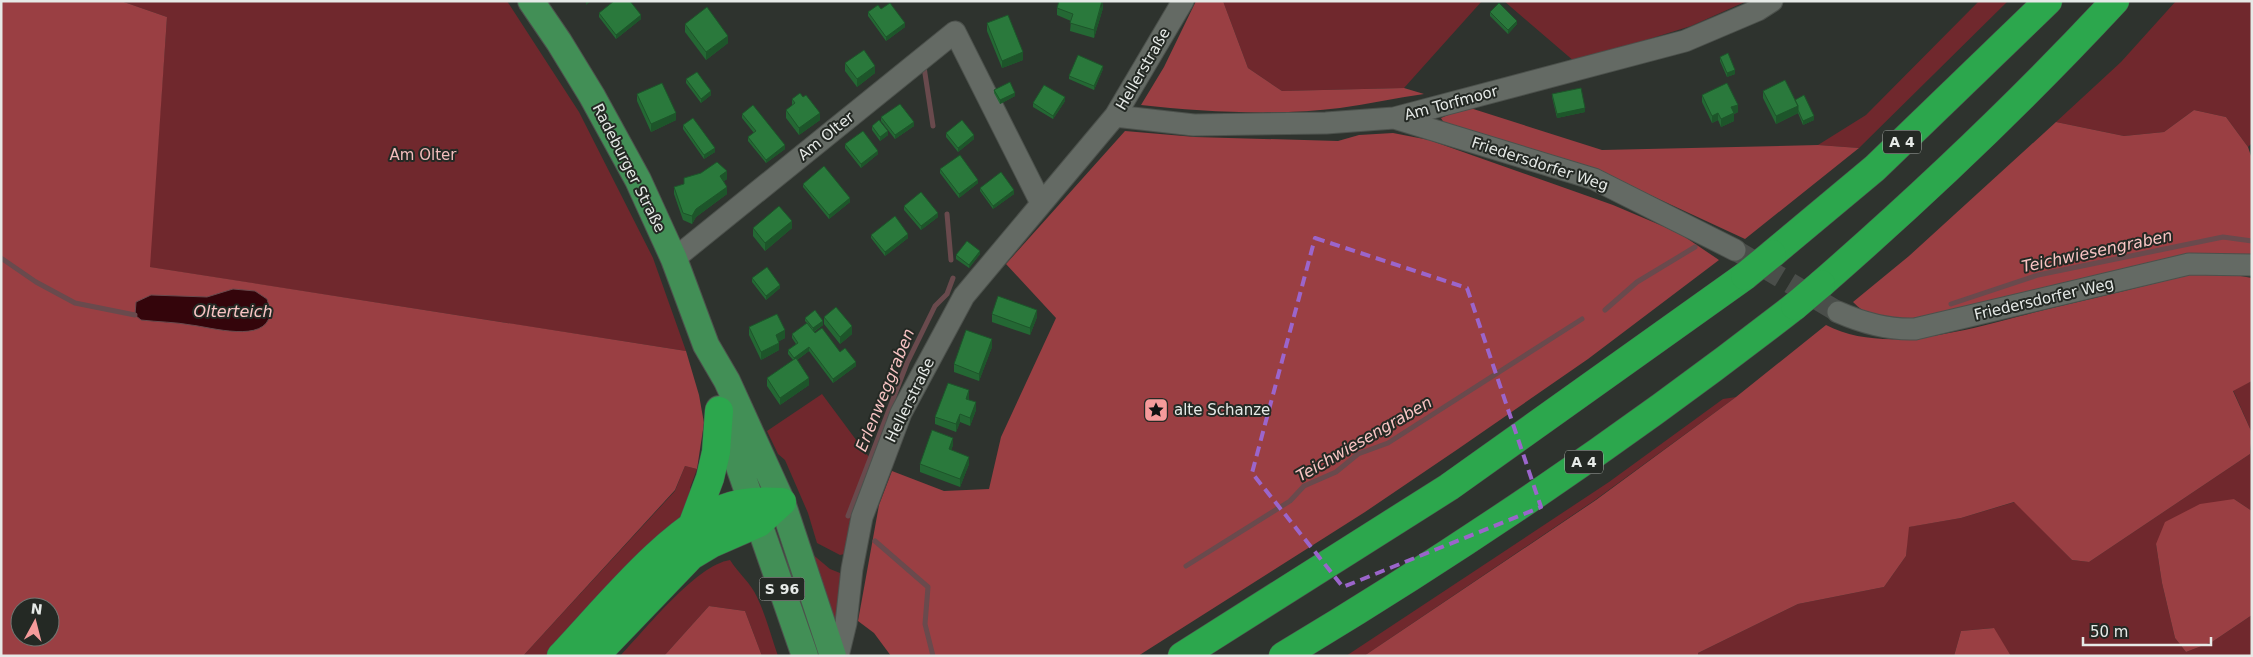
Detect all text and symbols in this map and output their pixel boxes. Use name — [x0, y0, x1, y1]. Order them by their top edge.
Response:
street label: Hellerstraße — [1112, 25, 1174, 113]
street label: Am Torfmoor — [1402, 82, 1501, 124]
street label: Radeburger Straße — [589, 101, 669, 235]
street label: Am Olter — [794, 107, 858, 164]
road number: A 4 — [1883, 130, 1921, 154]
street label: Friedersdorfer Weg — [1469, 133, 1611, 195]
park label: Am Olter — [390, 146, 457, 164]
water label: Teichwiesengraben — [2020, 226, 2174, 276]
street label: Friedersdorfer Weg — [1972, 274, 2116, 324]
water label: Olterteich — [193, 302, 273, 321]
water label: Erlenweggraben — [852, 326, 918, 454]
street label: Hellerstraße — [882, 355, 938, 445]
water label: Teichwiesengraben — [1293, 392, 1435, 486]
place icon: alte Schanze — [1143, 397, 1169, 423]
place label: alte Schanze — [1174, 401, 1270, 419]
road number: A 4 — [1565, 451, 1603, 474]
road number: S 96 — [760, 578, 804, 600]
north arrow — [10, 597, 60, 647]
text: N — [30, 600, 43, 618]
scale bar — [2083, 614, 2210, 646]
text: 50 m — [2090, 623, 2128, 641]

